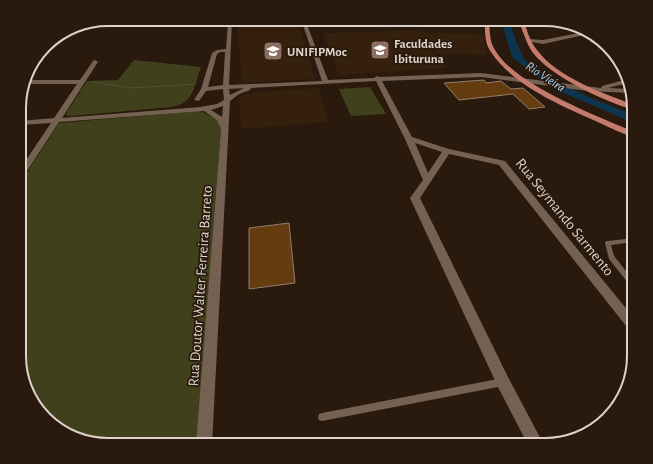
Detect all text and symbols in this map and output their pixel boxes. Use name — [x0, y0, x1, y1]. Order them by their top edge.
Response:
place label: Faculdades Ibituruna — [394, 38, 452, 66]
school or university icon: Faculdades Ibituruna — [369, 39, 391, 61]
school or university icon: UNIFIPMoc — [262, 40, 284, 62]
place label: UNIFIPMoc — [287, 46, 347, 59]
water label: Rio Vieira — [523, 60, 568, 95]
street label: Rua Seymando Sarmento — [513, 156, 616, 279]
street label: Rua Doutor Walter Ferreira Barreto — [186, 185, 215, 387]

